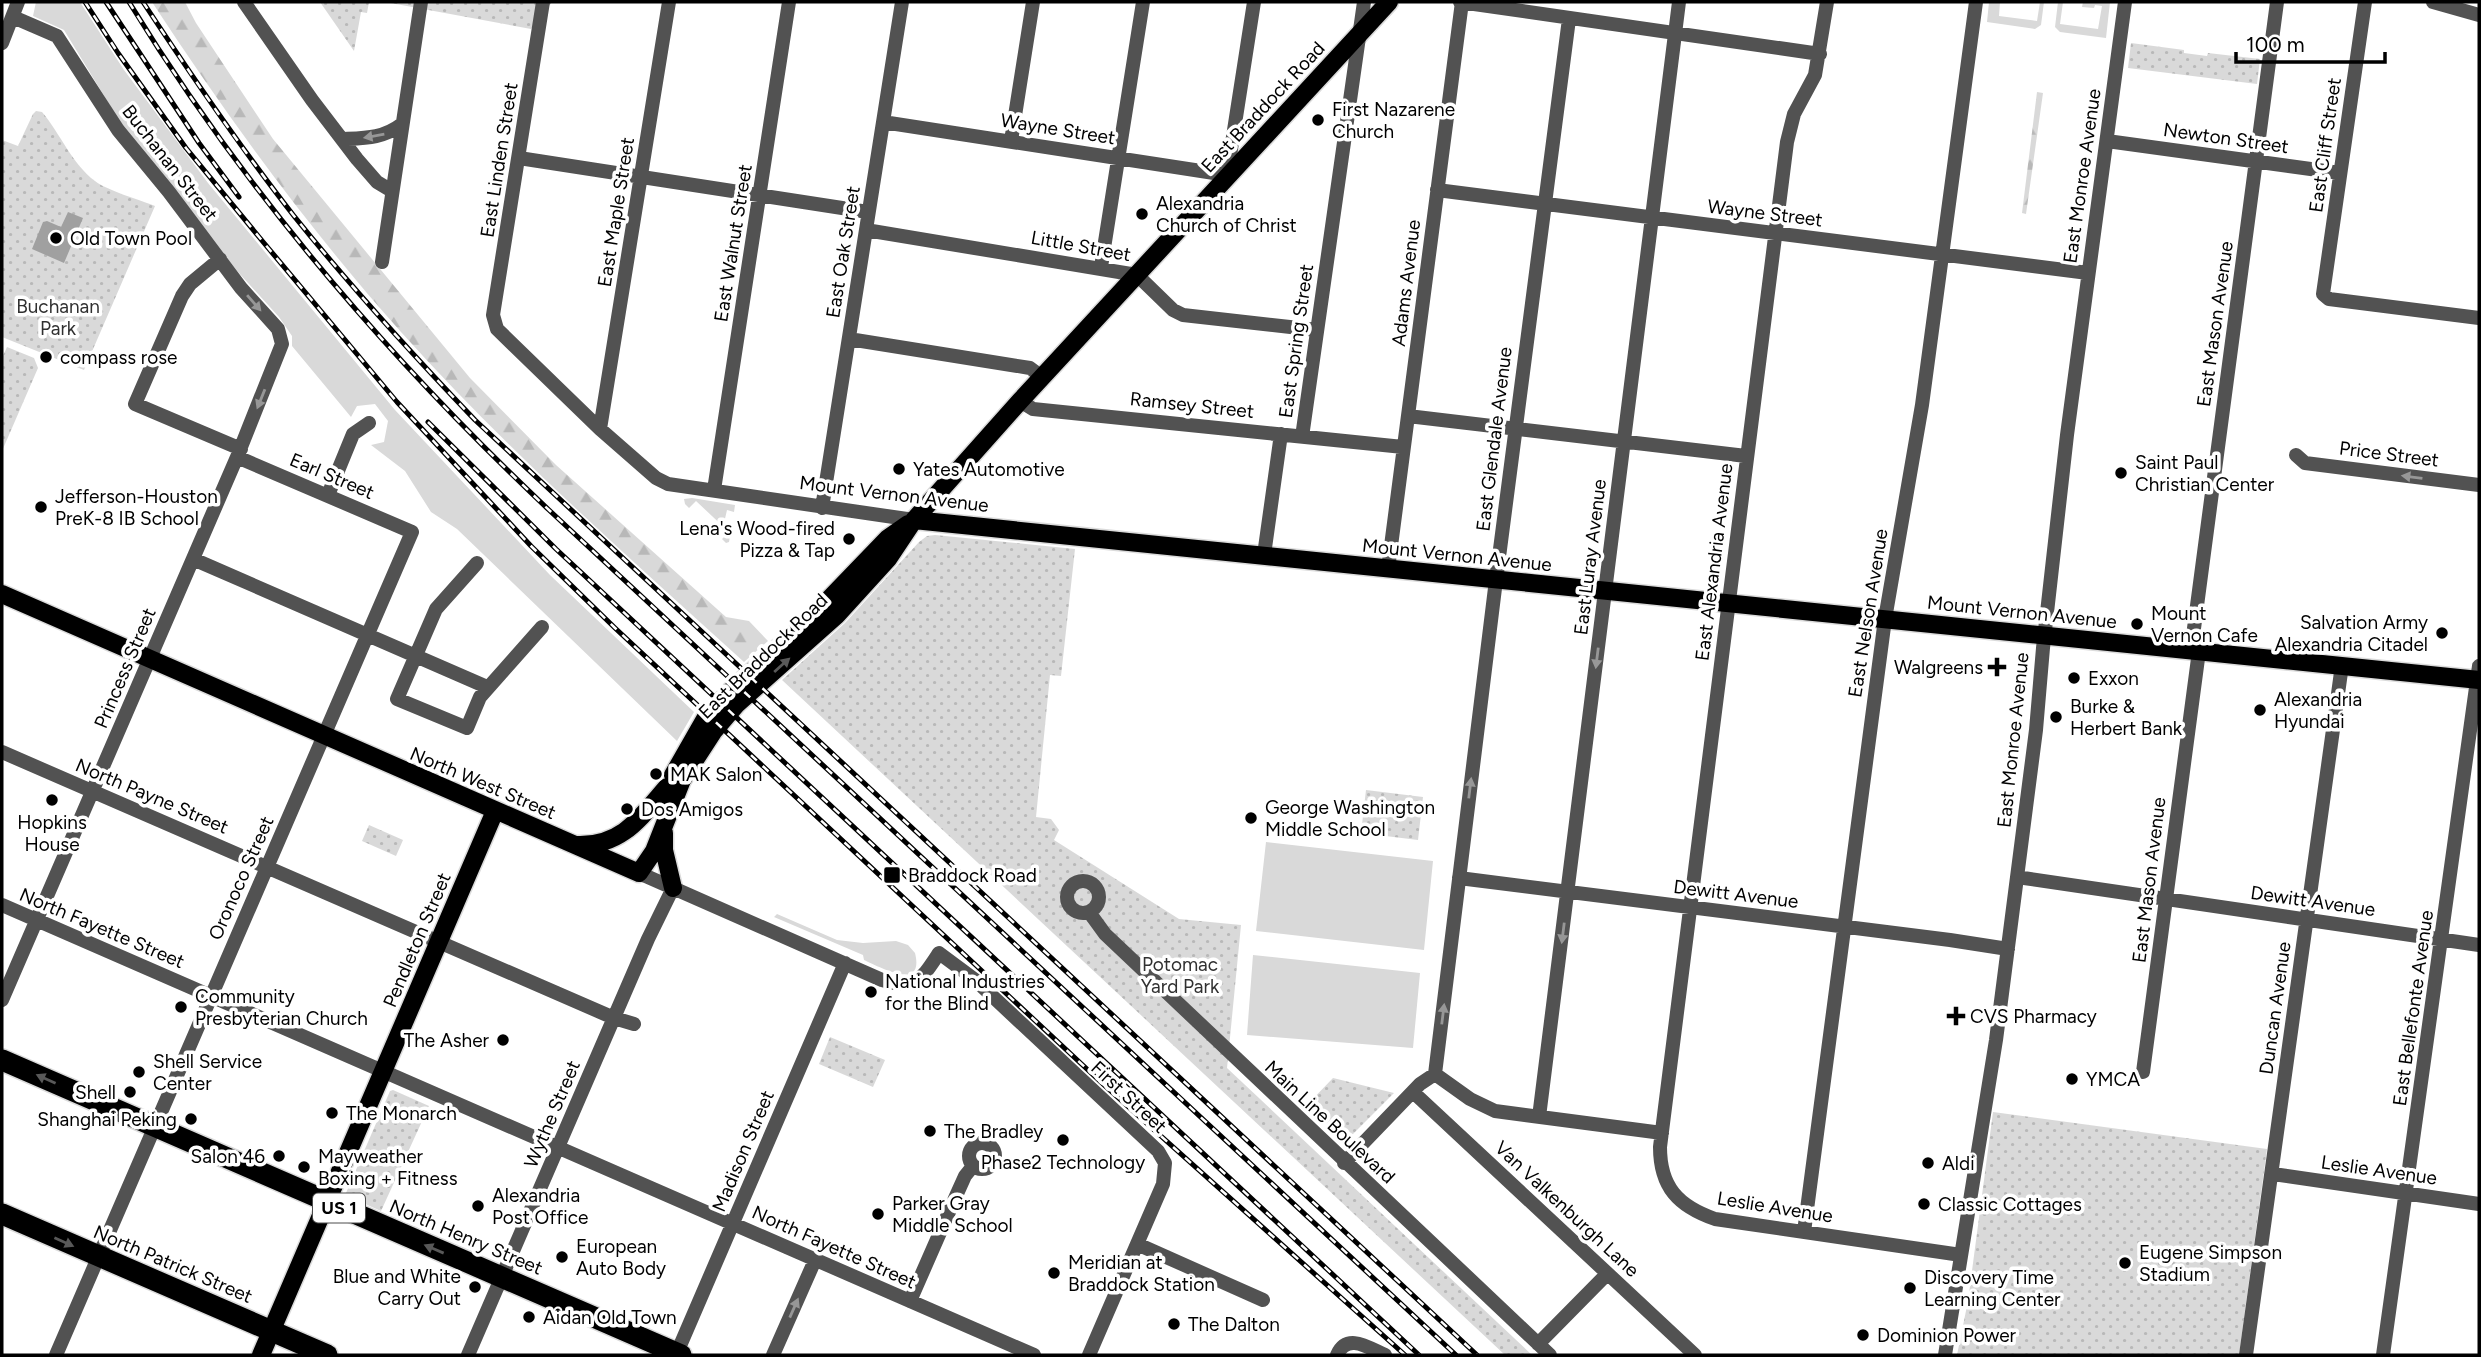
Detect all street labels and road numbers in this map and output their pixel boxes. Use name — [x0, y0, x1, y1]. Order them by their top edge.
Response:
street label: East Braddock Road — [1196, 37, 1330, 177]
street label: East Cliff Street — [2304, 76, 2346, 214]
street label: East Linden Street — [475, 81, 523, 239]
street label: East Monroe Avenue — [2058, 87, 2106, 265]
street label: Buchanan Street — [117, 100, 223, 226]
street label: Wayne Street — [999, 109, 1117, 149]
street label: Newton Street — [2162, 118, 2290, 158]
street label: East Maple Street — [593, 136, 639, 288]
street label: East Walnut Street — [709, 163, 757, 323]
street label: East Oak Street — [821, 184, 865, 320]
street label: Wayne Street — [1706, 195, 1824, 231]
street label: Adams Avenue — [1387, 218, 1425, 348]
street label: Little Street — [1029, 226, 1133, 266]
street label: East Mason Avenue — [2192, 240, 2238, 408]
street label: East Spring Street — [1274, 263, 1318, 419]
street label: East Glendale Avenue — [1471, 345, 1517, 533]
street label: Ramsey Street — [1129, 387, 1255, 423]
street label: Price Street — [2338, 436, 2440, 472]
street label: Earl Street — [286, 448, 378, 504]
street label: East Alexandria Avenue — [1690, 462, 1738, 662]
street label: Mount Vernon Avenue — [798, 471, 990, 517]
street label: East Luray Avenue — [1569, 478, 1611, 636]
street label: East Nelson Avenue — [1843, 527, 1893, 699]
street label: Mount Vernon Avenue — [1361, 534, 1553, 576]
street label: East Braddock Road — [694, 588, 832, 724]
street label: Mount Vernon Avenue — [1926, 591, 2118, 633]
street label: Princess Street — [89, 604, 161, 732]
street label: East Monroe Avenue — [1992, 651, 2034, 829]
street label: North West Street — [407, 742, 559, 824]
street label: North Payne Street — [72, 753, 232, 839]
street label: East Mason Avenue — [2127, 796, 2171, 964]
street label: Oronoco Street — [203, 813, 279, 943]
street label: Pendleton Street — [378, 869, 456, 1011]
street label: Dewitt Avenue — [1672, 875, 1800, 913]
street label: Dewitt Avenue — [2249, 881, 2377, 921]
street label: North Fayette Street — [16, 883, 188, 973]
street label: East Bellefonte Avenue — [2388, 909, 2438, 1107]
street label: Duncan Avenue — [2254, 940, 2296, 1076]
street label: First Street — [1086, 1056, 1172, 1138]
street label: Main Line Boulevard — [1260, 1056, 1400, 1188]
street label: Wythe Street — [519, 1057, 585, 1171]
street label: Madison Street — [707, 1087, 779, 1215]
street label: Van Valkenburgh Lane — [1490, 1136, 1644, 1282]
street label: Leslie Avenue — [2319, 1150, 2439, 1190]
street label: Leslie Avenue — [1715, 1186, 1835, 1228]
road number: US 1 — [313, 1194, 365, 1223]
street label: North Henry Street — [386, 1194, 546, 1280]
street label: North Fayette Street — [748, 1200, 920, 1294]
street label: North Patrick Street — [90, 1220, 256, 1308]

